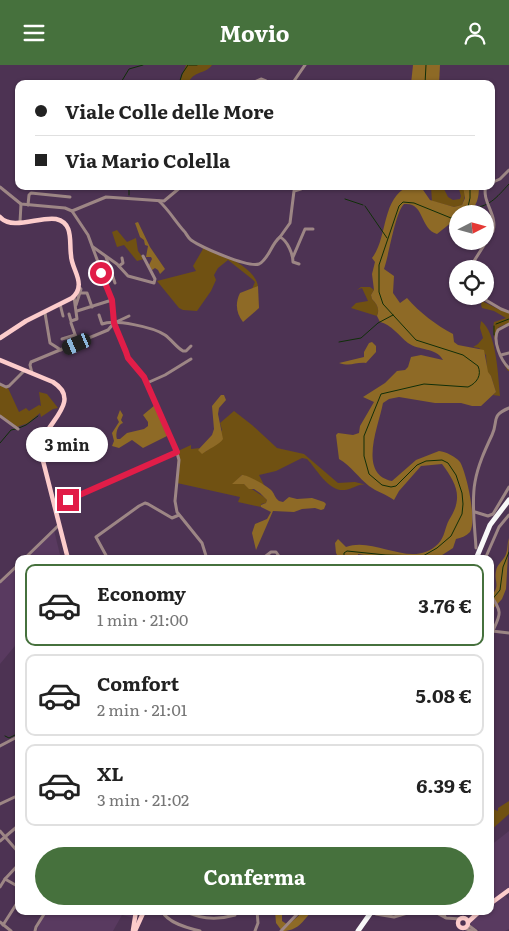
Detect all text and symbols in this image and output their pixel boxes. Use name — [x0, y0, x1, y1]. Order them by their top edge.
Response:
text: Movio — [219, 16, 290, 49]
icon: menu — [20, 19, 48, 47]
icon: person — [461, 19, 489, 47]
text: Viale Colle delle More — [65, 97, 274, 125]
text: Via Mario Colella — [65, 146, 230, 174]
north arrow — [449, 205, 494, 250]
map controls — [449, 205, 494, 305]
button: locate — [449, 260, 494, 305]
route start — [90, 262, 112, 284]
car — [60, 331, 93, 357]
callout: 3 min — [27, 427, 109, 463]
text: 3 min — [44, 432, 90, 456]
route end — [57, 489, 79, 511]
text: Economy — [97, 579, 186, 607]
icon: car — [37, 583, 82, 628]
text: 3.76 € — [418, 591, 472, 619]
text: 1 min · 21:00 — [97, 607, 188, 631]
text: Comfort — [97, 669, 179, 697]
icon: car — [37, 673, 82, 718]
text: 5.08 € — [415, 681, 472, 709]
text: 2 min · 21:01 — [97, 697, 187, 721]
text: XL — [97, 759, 124, 787]
icon: car — [37, 763, 82, 808]
text: 6.39 € — [416, 771, 472, 799]
text: 3 min · 21:02 — [97, 787, 189, 811]
button: Conferma — [35, 847, 474, 905]

